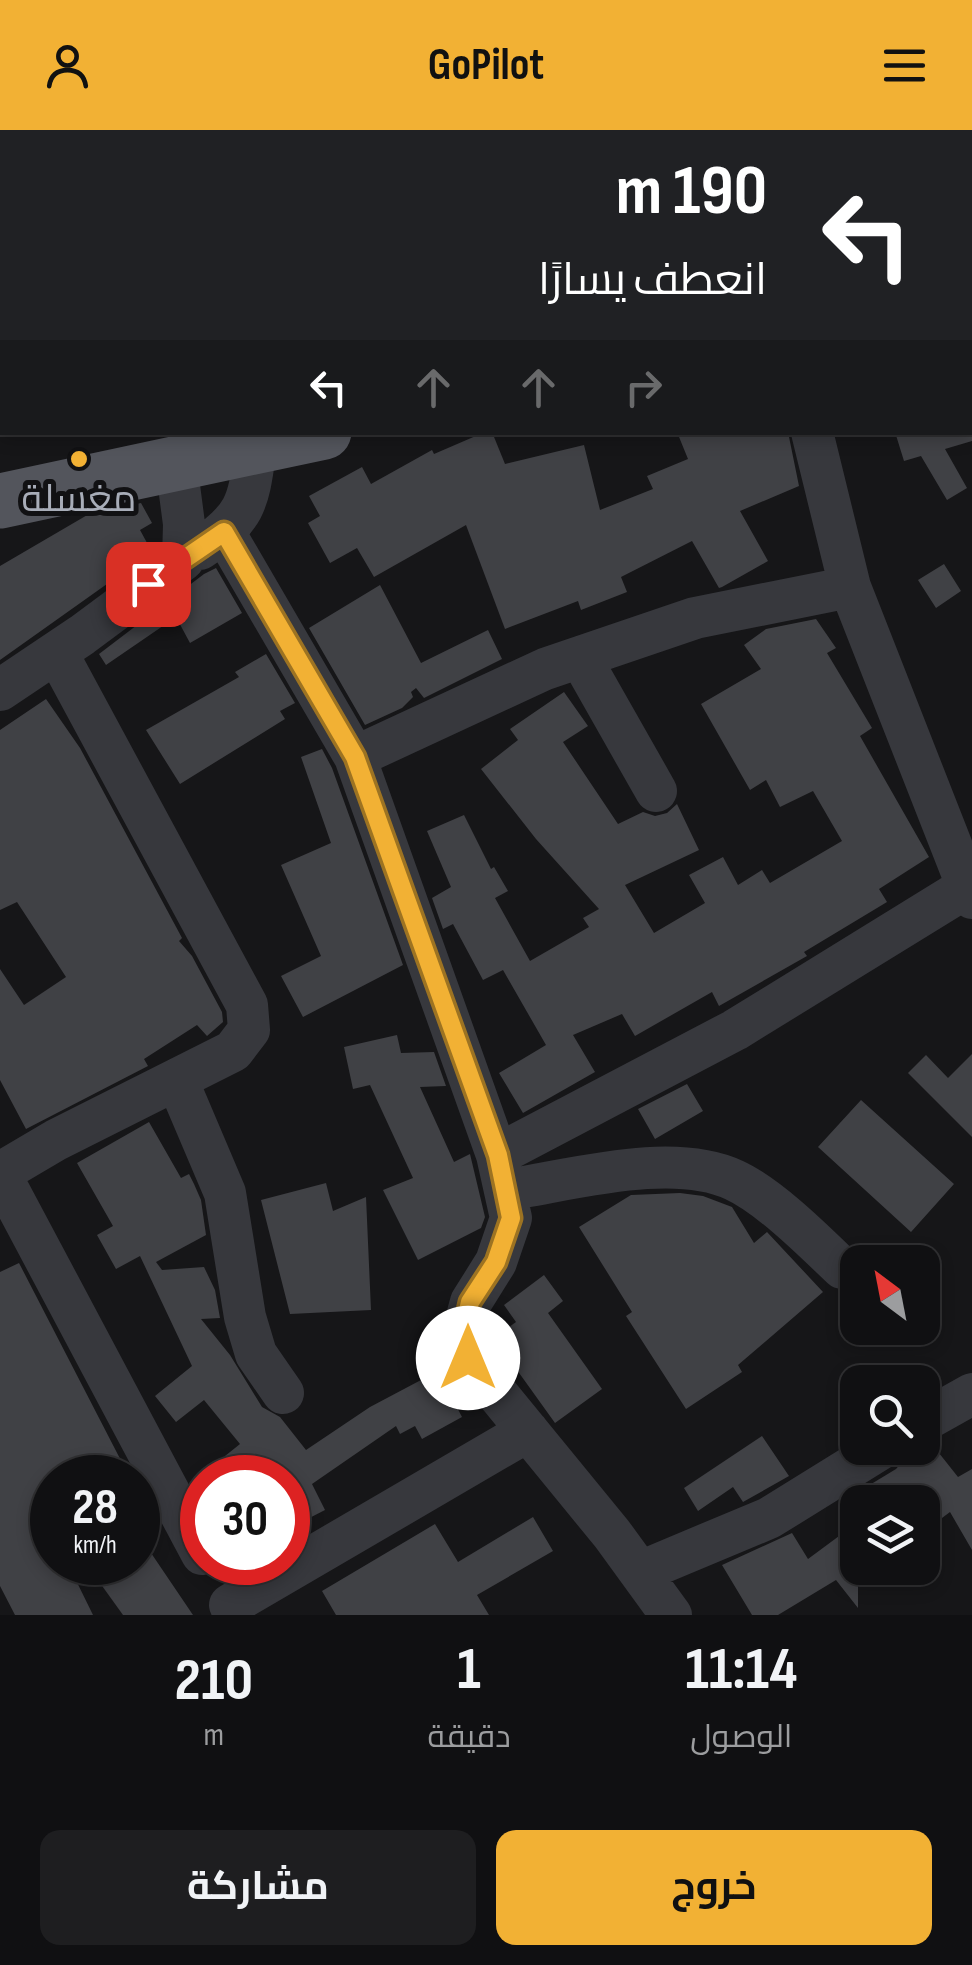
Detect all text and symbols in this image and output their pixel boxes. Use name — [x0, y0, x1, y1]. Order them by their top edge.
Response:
icon: person — [40, 38, 95, 93]
text: GoPilot — [428, 38, 544, 93]
icon: menu — [877, 38, 932, 93]
text: 190 m — [616, 150, 767, 234]
icon: left — [802, 170, 932, 300]
text: انعطف يسارًا — [538, 253, 767, 308]
icon: left — [301, 360, 356, 415]
icon: ahead — [406, 360, 461, 415]
icon: ahead — [511, 360, 566, 415]
icon: right — [616, 360, 671, 415]
marker: مغسلة — [68, 448, 90, 470]
place label: مغسلة — [22, 477, 136, 522]
pin — [106, 542, 191, 627]
icon: arrive — [121, 557, 176, 612]
north arrow — [840, 1245, 940, 1345]
map controls — [840, 1245, 940, 1585]
position arrow — [416, 1306, 520, 1410]
button: search — [840, 1365, 940, 1465]
speed limit sign: 30 — [180, 1455, 310, 1585]
text: 28 — [72, 1478, 118, 1538]
button: layers — [840, 1485, 940, 1585]
text: km/h — [73, 1530, 117, 1561]
text: 1 — [457, 1634, 481, 1706]
text: 11:14 — [685, 1634, 798, 1706]
text: 210 — [175, 1645, 253, 1717]
text: m — [203, 1716, 224, 1755]
text: دقيقة — [427, 1718, 511, 1757]
text: الوصول — [690, 1718, 792, 1757]
button: مشاركة — [40, 1830, 476, 1945]
button: خروج — [496, 1830, 932, 1945]

